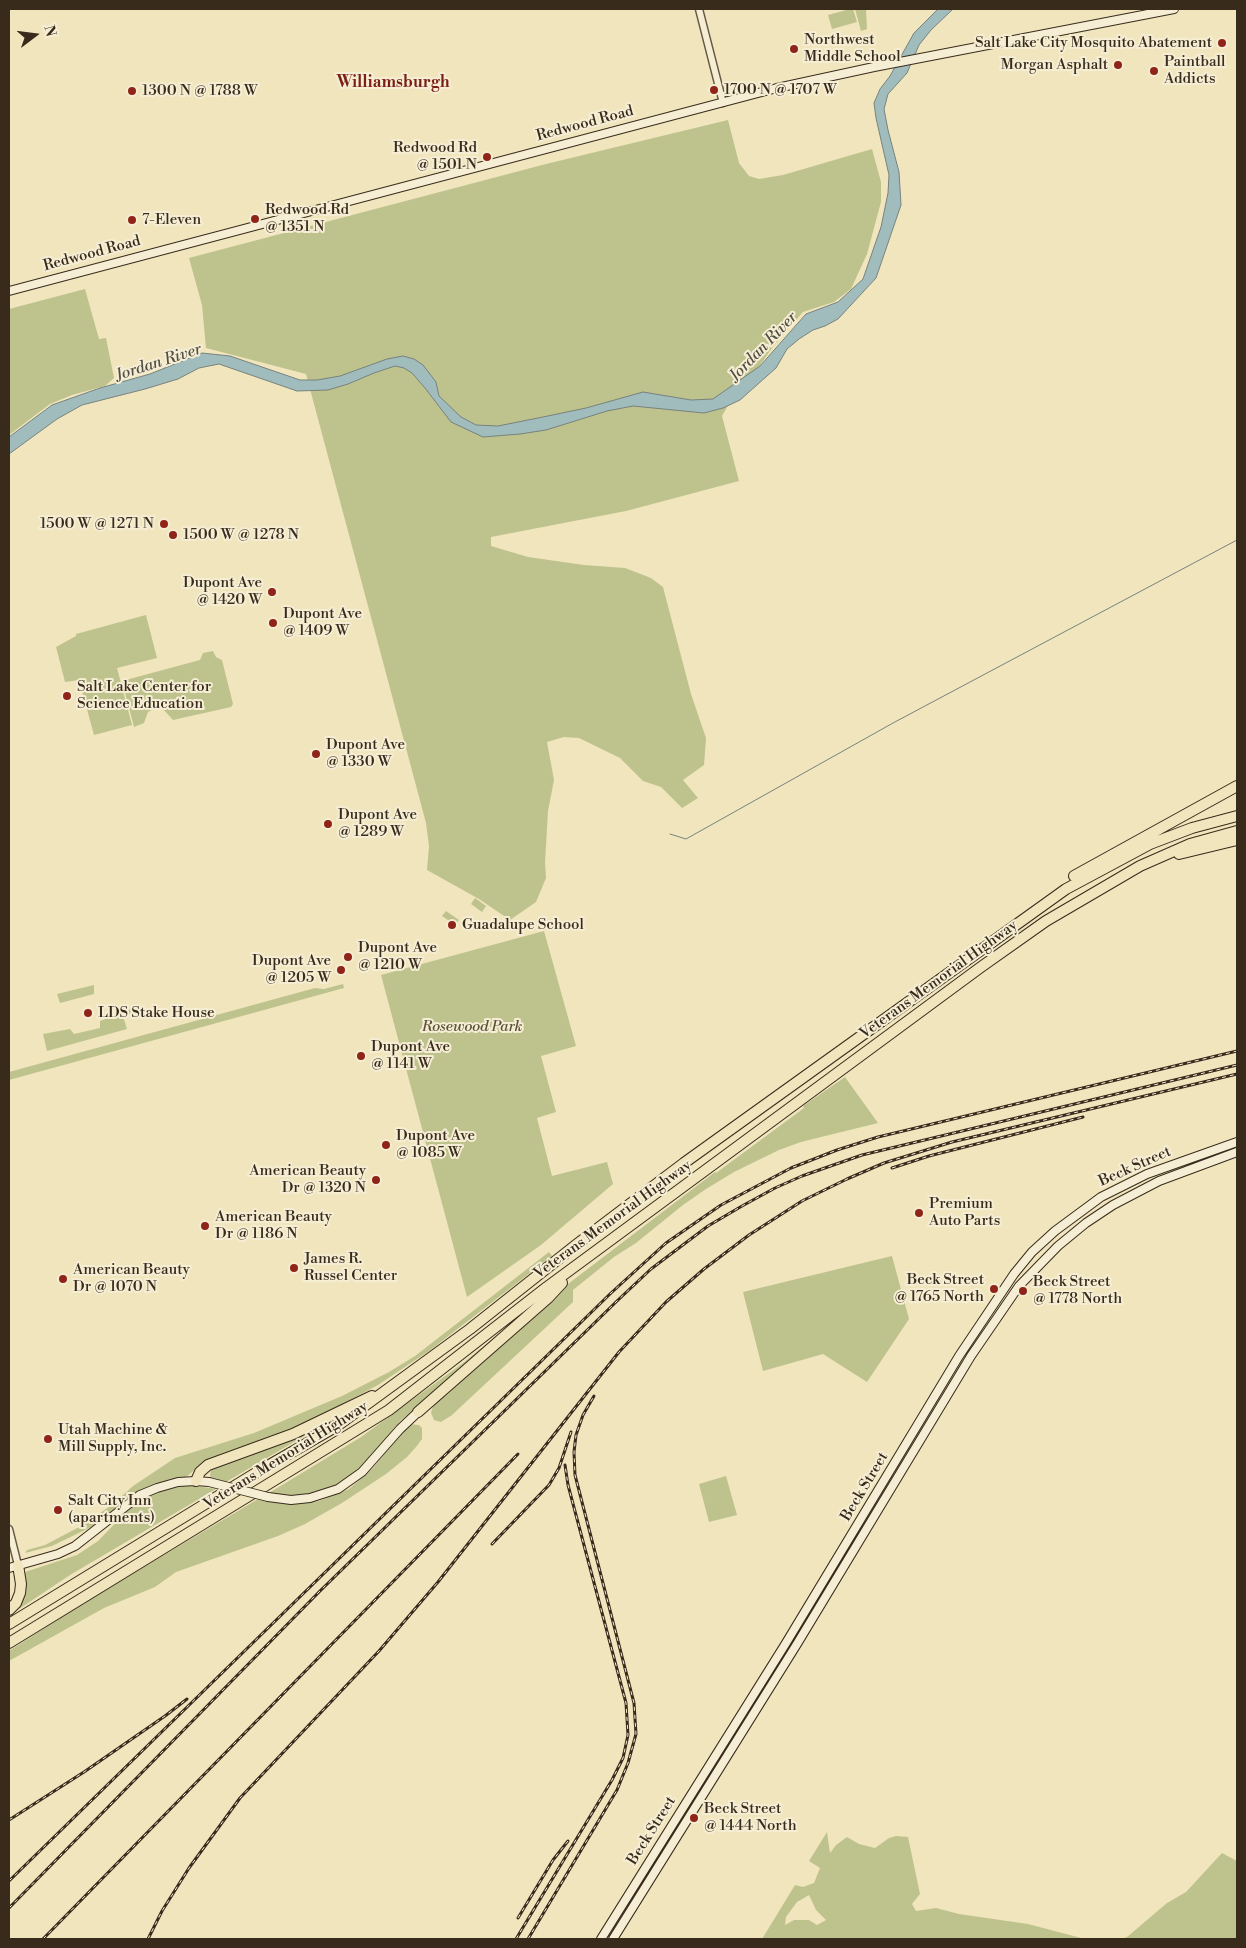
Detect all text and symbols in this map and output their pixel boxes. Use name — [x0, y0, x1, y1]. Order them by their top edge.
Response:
north arrow — [10, 10, 60, 60]
text: N — [39, 23, 60, 39]
place label: Northwest Middle School — [804, 31, 901, 66]
place label: Salt Lake City Mosquito Abatement — [975, 34, 1212, 52]
marker: Salt Lake City Mosquito Abatement — [1216, 37, 1228, 49]
marker: Northwest Middle School — [788, 43, 800, 55]
place label: Paintball Addicts — [1164, 53, 1225, 88]
place label: Morgan Asphalt — [1001, 56, 1108, 74]
marker: Morgan Asphalt — [1112, 59, 1124, 71]
marker: Paintball Addicts — [1148, 65, 1160, 77]
district label: Williamsburgh — [336, 73, 450, 93]
place label: 1700 N @ 1707 W — [724, 81, 837, 99]
place label: 1300 N @ 1788 W — [142, 82, 258, 100]
marker: 1700 N @ 1707 W — [708, 84, 720, 96]
marker: 1300 N @ 1788 W — [126, 85, 138, 97]
street label: Redwood Road — [534, 102, 636, 146]
place label: Redwood Rd @ 1501 N — [393, 139, 477, 174]
marker: Redwood Rd @ 1501 N — [481, 151, 493, 163]
place label: Redwood Rd @ 1351 N — [265, 201, 349, 236]
place label: 7-Eleven — [142, 211, 201, 229]
marker: Redwood Rd @ 1351 N — [249, 213, 261, 225]
marker: 7-Eleven — [126, 214, 138, 226]
street label: Redwood Road — [41, 232, 143, 276]
water label: Jordan River — [726, 308, 802, 386]
water label: Jordan River — [114, 340, 204, 386]
place label: 1500 W @ 1271 N — [40, 515, 154, 533]
marker: 1500 W @ 1271 N — [158, 518, 170, 530]
place label: 1500 W @ 1278 N — [183, 526, 299, 544]
marker: 1500 W @ 1278 N — [167, 529, 179, 541]
place label: Dupont Ave @ 1420 W — [183, 574, 262, 609]
marker: Dupont Ave @ 1420 W — [266, 586, 278, 598]
place label: Dupont Ave @ 1409 W — [283, 605, 362, 640]
marker: Dupont Ave @ 1409 W — [267, 617, 279, 629]
place label: Salt Lake Center for Science Education — [77, 678, 211, 713]
marker: Salt Lake Center for Science Education — [61, 690, 73, 702]
place label: Dupont Ave @ 1330 W — [326, 736, 405, 771]
marker: Dupont Ave @ 1330 W — [310, 748, 322, 760]
place label: Dupont Ave @ 1289 W — [338, 806, 417, 841]
marker: Dupont Ave @ 1289 W — [322, 818, 334, 830]
place label: Guadalupe School — [462, 916, 584, 934]
street label: Veterans Memorial Highway — [857, 917, 1021, 1043]
marker: Guadalupe School — [446, 919, 458, 931]
place label: Dupont Ave @ 1210 W — [358, 939, 437, 974]
marker: Dupont Ave @ 1210 W — [342, 951, 354, 963]
place label: Dupont Ave @ 1205 W — [252, 952, 331, 987]
marker: Dupont Ave @ 1205 W — [335, 964, 347, 976]
place label: LDS Stake House — [98, 1004, 215, 1022]
marker: LDS Stake House — [82, 1007, 94, 1019]
park label: Rosewood Park — [422, 1018, 522, 1036]
place label: Dupont Ave @ 1141 W — [371, 1038, 450, 1073]
marker: Dupont Ave @ 1141 W — [355, 1050, 367, 1062]
place label: Dupont Ave @ 1085 W — [396, 1127, 475, 1162]
marker: Dupont Ave @ 1085 W — [380, 1139, 392, 1151]
street label: Beck Street — [1096, 1143, 1174, 1191]
street label: Veterans Memorial Highway — [531, 1157, 695, 1283]
place label: American Beauty Dr @ 1320 N — [249, 1162, 366, 1197]
marker: American Beauty Dr @ 1320 N — [370, 1174, 382, 1186]
place label: Premium Auto Parts — [929, 1195, 1000, 1230]
marker: Premium Auto Parts — [913, 1207, 925, 1219]
place label: American Beauty Dr @ 1186 N — [215, 1208, 332, 1243]
marker: American Beauty Dr @ 1186 N — [199, 1220, 211, 1232]
place label: James R. Russel Center — [304, 1250, 397, 1285]
place label: American Beauty Dr @ 1070 N — [73, 1261, 190, 1296]
marker: James R. Russel Center — [288, 1262, 300, 1274]
place label: Beck Street @ 1765 North — [894, 1271, 984, 1306]
marker: American Beauty Dr @ 1070 N — [57, 1273, 69, 1285]
place label: Beck Street @ 1778 North — [1033, 1273, 1122, 1308]
marker: Beck Street @ 1765 North — [988, 1283, 1000, 1295]
marker: Beck Street @ 1778 North — [1017, 1285, 1029, 1297]
street label: Veterans Memorial Highway — [200, 1398, 372, 1514]
place label: Utah Machine & Mill Supply, Inc. — [58, 1421, 168, 1456]
marker: Utah Machine & Mill Supply, Inc. — [42, 1433, 54, 1445]
street label: Beck Street — [837, 1449, 893, 1525]
place label: Salt City Inn (apartments) — [68, 1492, 155, 1527]
marker: Salt City Inn (apartments) — [52, 1504, 64, 1516]
street label: Beck Street — [624, 1793, 680, 1869]
place label: Beck Street @ 1444 North — [704, 1800, 797, 1835]
marker: Beck Street @ 1444 North — [688, 1812, 700, 1824]

